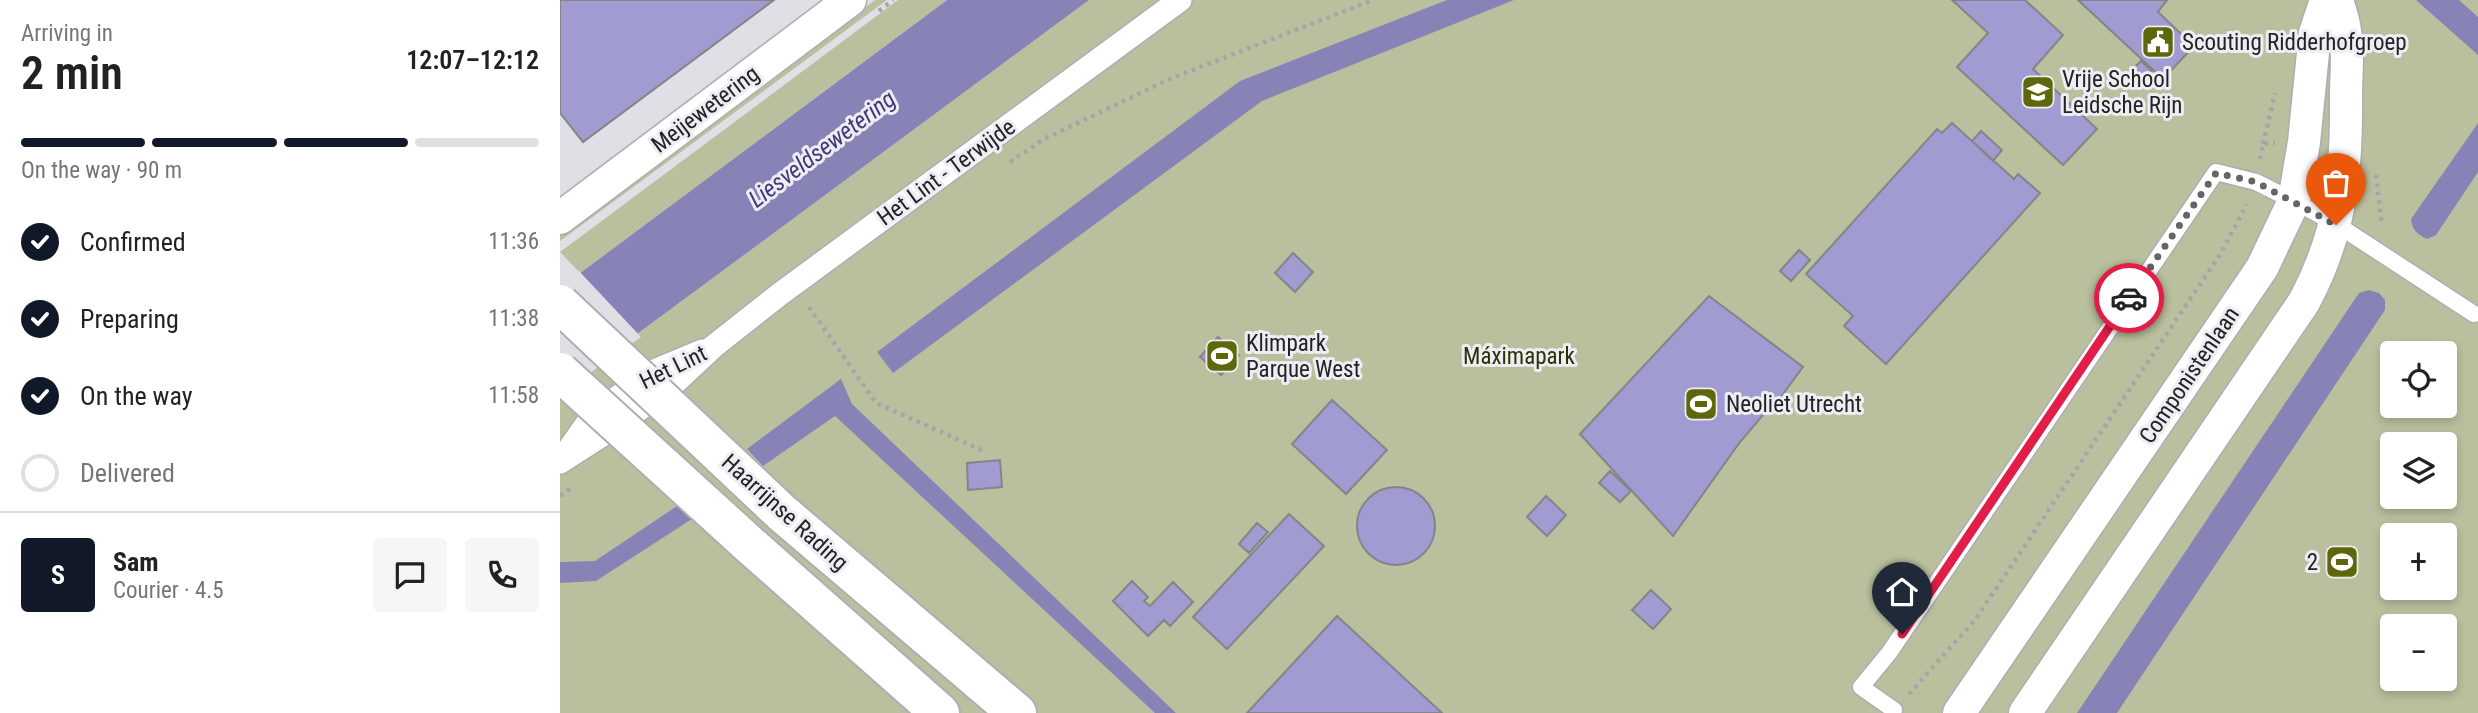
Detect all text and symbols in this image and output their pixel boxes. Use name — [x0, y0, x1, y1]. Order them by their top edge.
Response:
text: Arriving in — [21, 20, 113, 47]
public building icon: Scouting Ridderhofgroep — [2139, 23, 2177, 61]
place label: Scouting Ridderhofgroep — [2182, 29, 2407, 56]
text: 12:07–12:12 — [406, 45, 539, 75]
text: 2 min — [21, 46, 123, 100]
street label: Meijewetering — [646, 60, 764, 159]
place label: Vrije School Leidsche Rijn — [2062, 66, 2182, 119]
school or university icon: Vrije School Leidsche Rijn — [2019, 73, 2057, 111]
water label: Liesveldsewetering — [743, 85, 901, 213]
street label: Het Lint - Terwijde — [872, 113, 1020, 231]
pin — [2306, 153, 2366, 225]
text: On the way · 90 m — [21, 157, 182, 184]
icon: bag — [2317, 164, 2355, 202]
icon: check — [21, 223, 59, 261]
text: Confirmed — [80, 227, 186, 257]
text: 11:36 — [488, 228, 539, 255]
courier — [2094, 263, 2164, 333]
icon: car — [2110, 279, 2148, 317]
icon: check — [21, 300, 59, 338]
street label: Componistenlaan — [2134, 302, 2245, 449]
text: Preparing — [80, 304, 179, 334]
text: 11:38 — [488, 305, 539, 332]
place label: Klimpark Parque West — [1246, 330, 1360, 383]
sports icon: Klimpark Parque West — [1203, 337, 1241, 375]
street label: Het Lint — [635, 340, 711, 395]
map controls — [2380, 341, 2457, 691]
button: locate — [2380, 341, 2457, 418]
park label: Máximapark — [1463, 343, 1576, 370]
icon: check — [21, 377, 59, 415]
text: On the way — [80, 381, 193, 411]
text: 11:58 — [488, 382, 539, 409]
sports icon: Neoliet Utrecht — [1682, 385, 1720, 423]
place label: Neoliet Utrecht — [1726, 391, 1862, 418]
button: layers — [2380, 432, 2457, 509]
street label: Haarrijnse Rading — [716, 449, 853, 576]
text: Delivered — [80, 458, 175, 488]
button: + — [2380, 523, 2457, 600]
button: chat — [373, 538, 447, 612]
button: phone — [465, 538, 539, 612]
sports icon: 2 — [2323, 543, 2361, 581]
text: Sam — [113, 547, 159, 577]
place label: 2 — [2307, 549, 2318, 576]
text: S — [51, 560, 65, 590]
pin — [1872, 562, 1932, 634]
icon: home — [1883, 573, 1921, 611]
text: Courier · 4.5 — [113, 577, 224, 604]
button: − — [2380, 614, 2457, 691]

